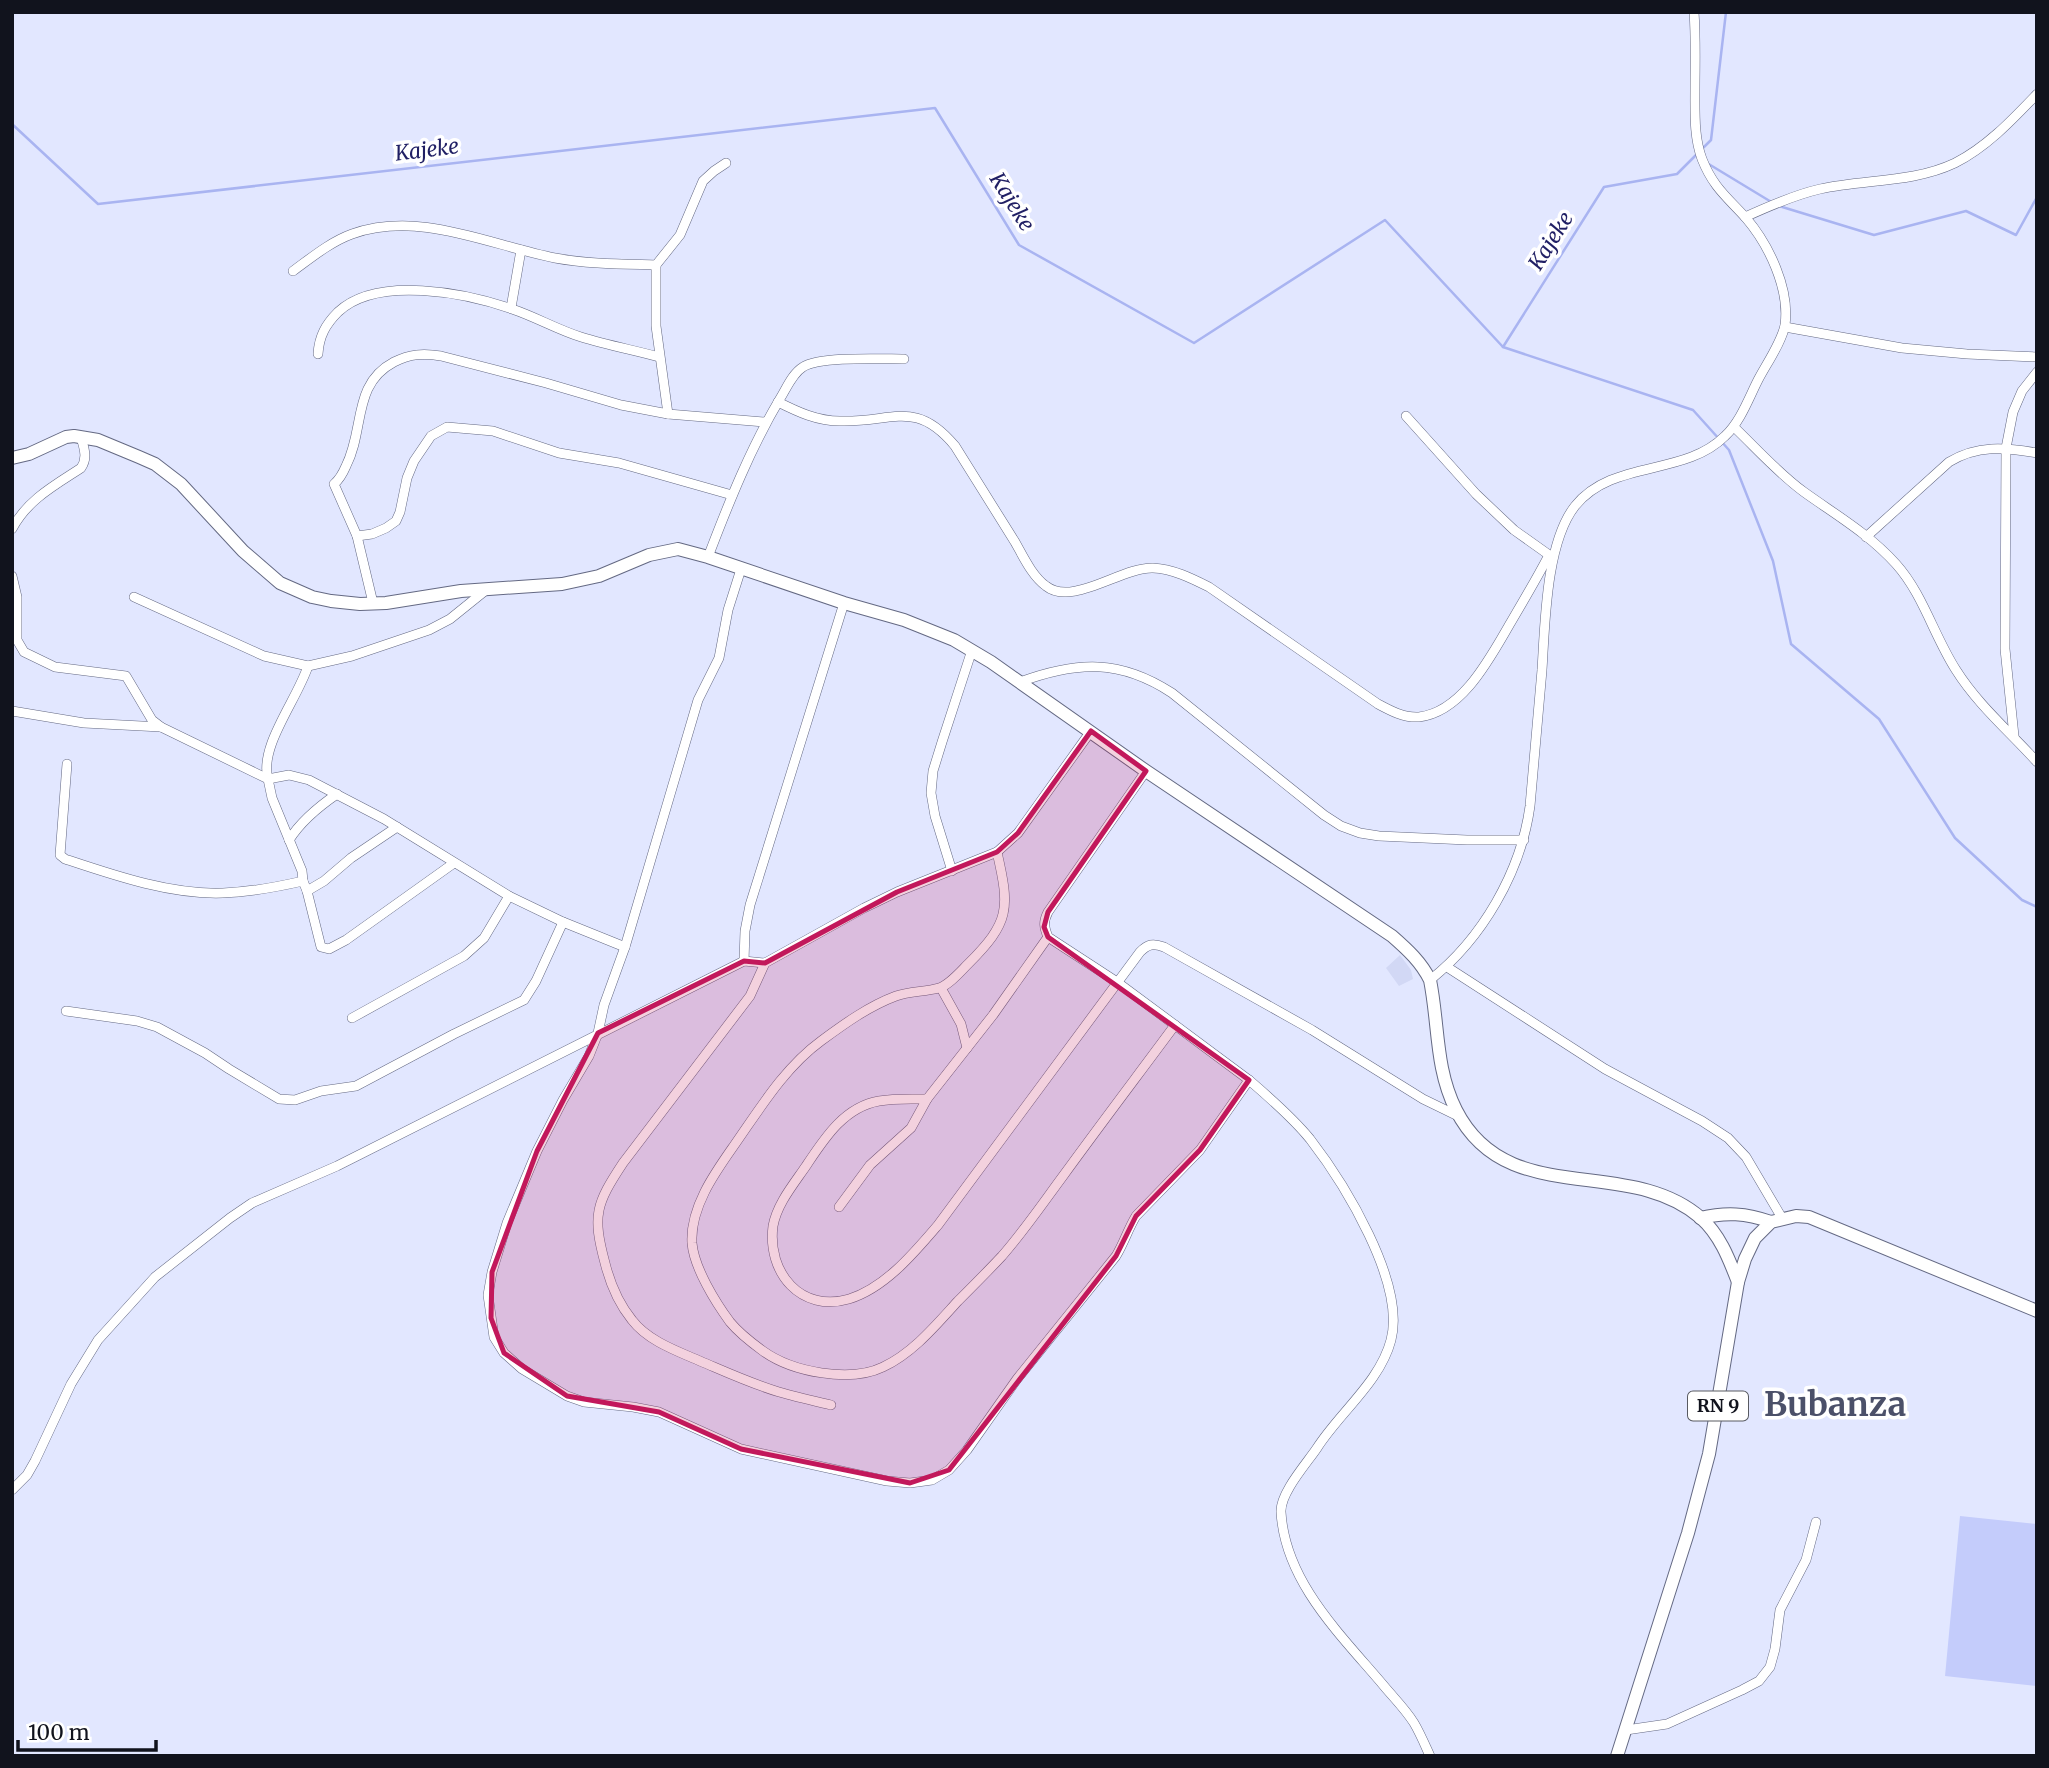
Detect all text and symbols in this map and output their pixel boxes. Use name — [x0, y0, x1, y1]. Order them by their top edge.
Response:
water label: Kajeke — [393, 132, 460, 167]
water label: Kajeke — [984, 167, 1041, 236]
water label: Kajeke — [1522, 206, 1579, 276]
district label: Bubanza — [1764, 1384, 1906, 1425]
road number: RN 9 — [1688, 1392, 1748, 1420]
scale bar — [18, 1708, 156, 1752]
text: 100 m — [28, 1719, 90, 1746]

